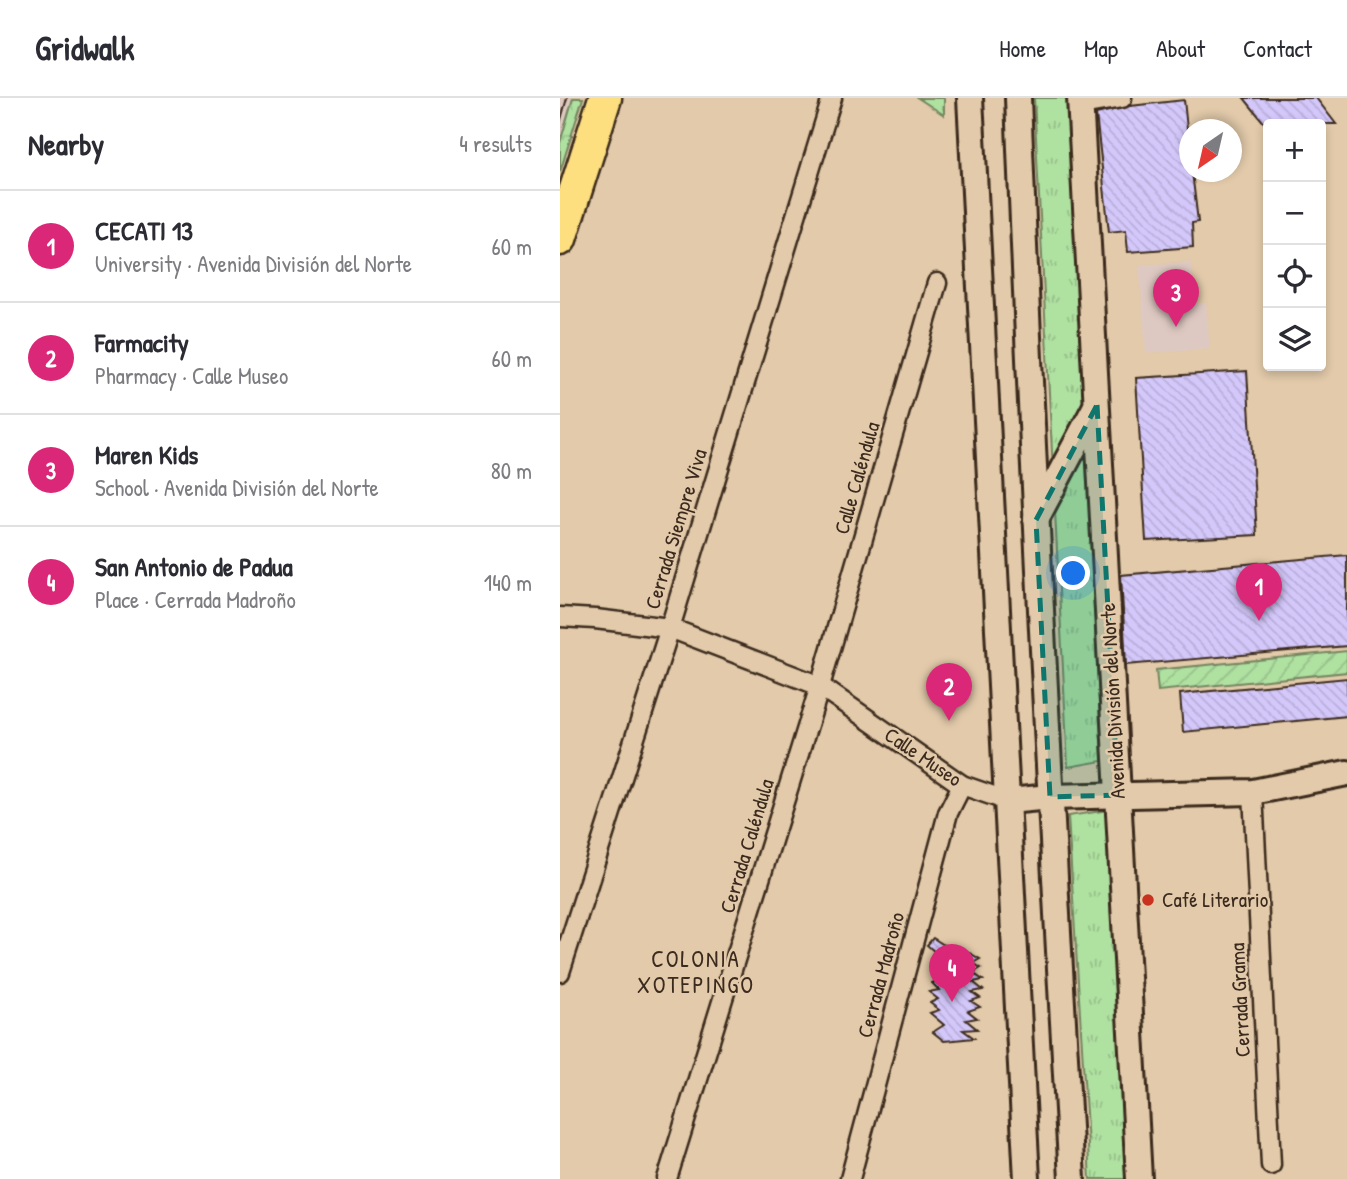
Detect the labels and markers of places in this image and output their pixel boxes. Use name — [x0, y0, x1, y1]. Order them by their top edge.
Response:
pin: 3 — [1153, 269, 1199, 327]
pin: 1 — [1236, 563, 1282, 621]
pin: 2 — [926, 663, 972, 721]
place label: Café Literario — [1162, 885, 1268, 914]
marker: Café Literario — [1140, 892, 1156, 908]
pin: 4 — [929, 944, 975, 1002]

